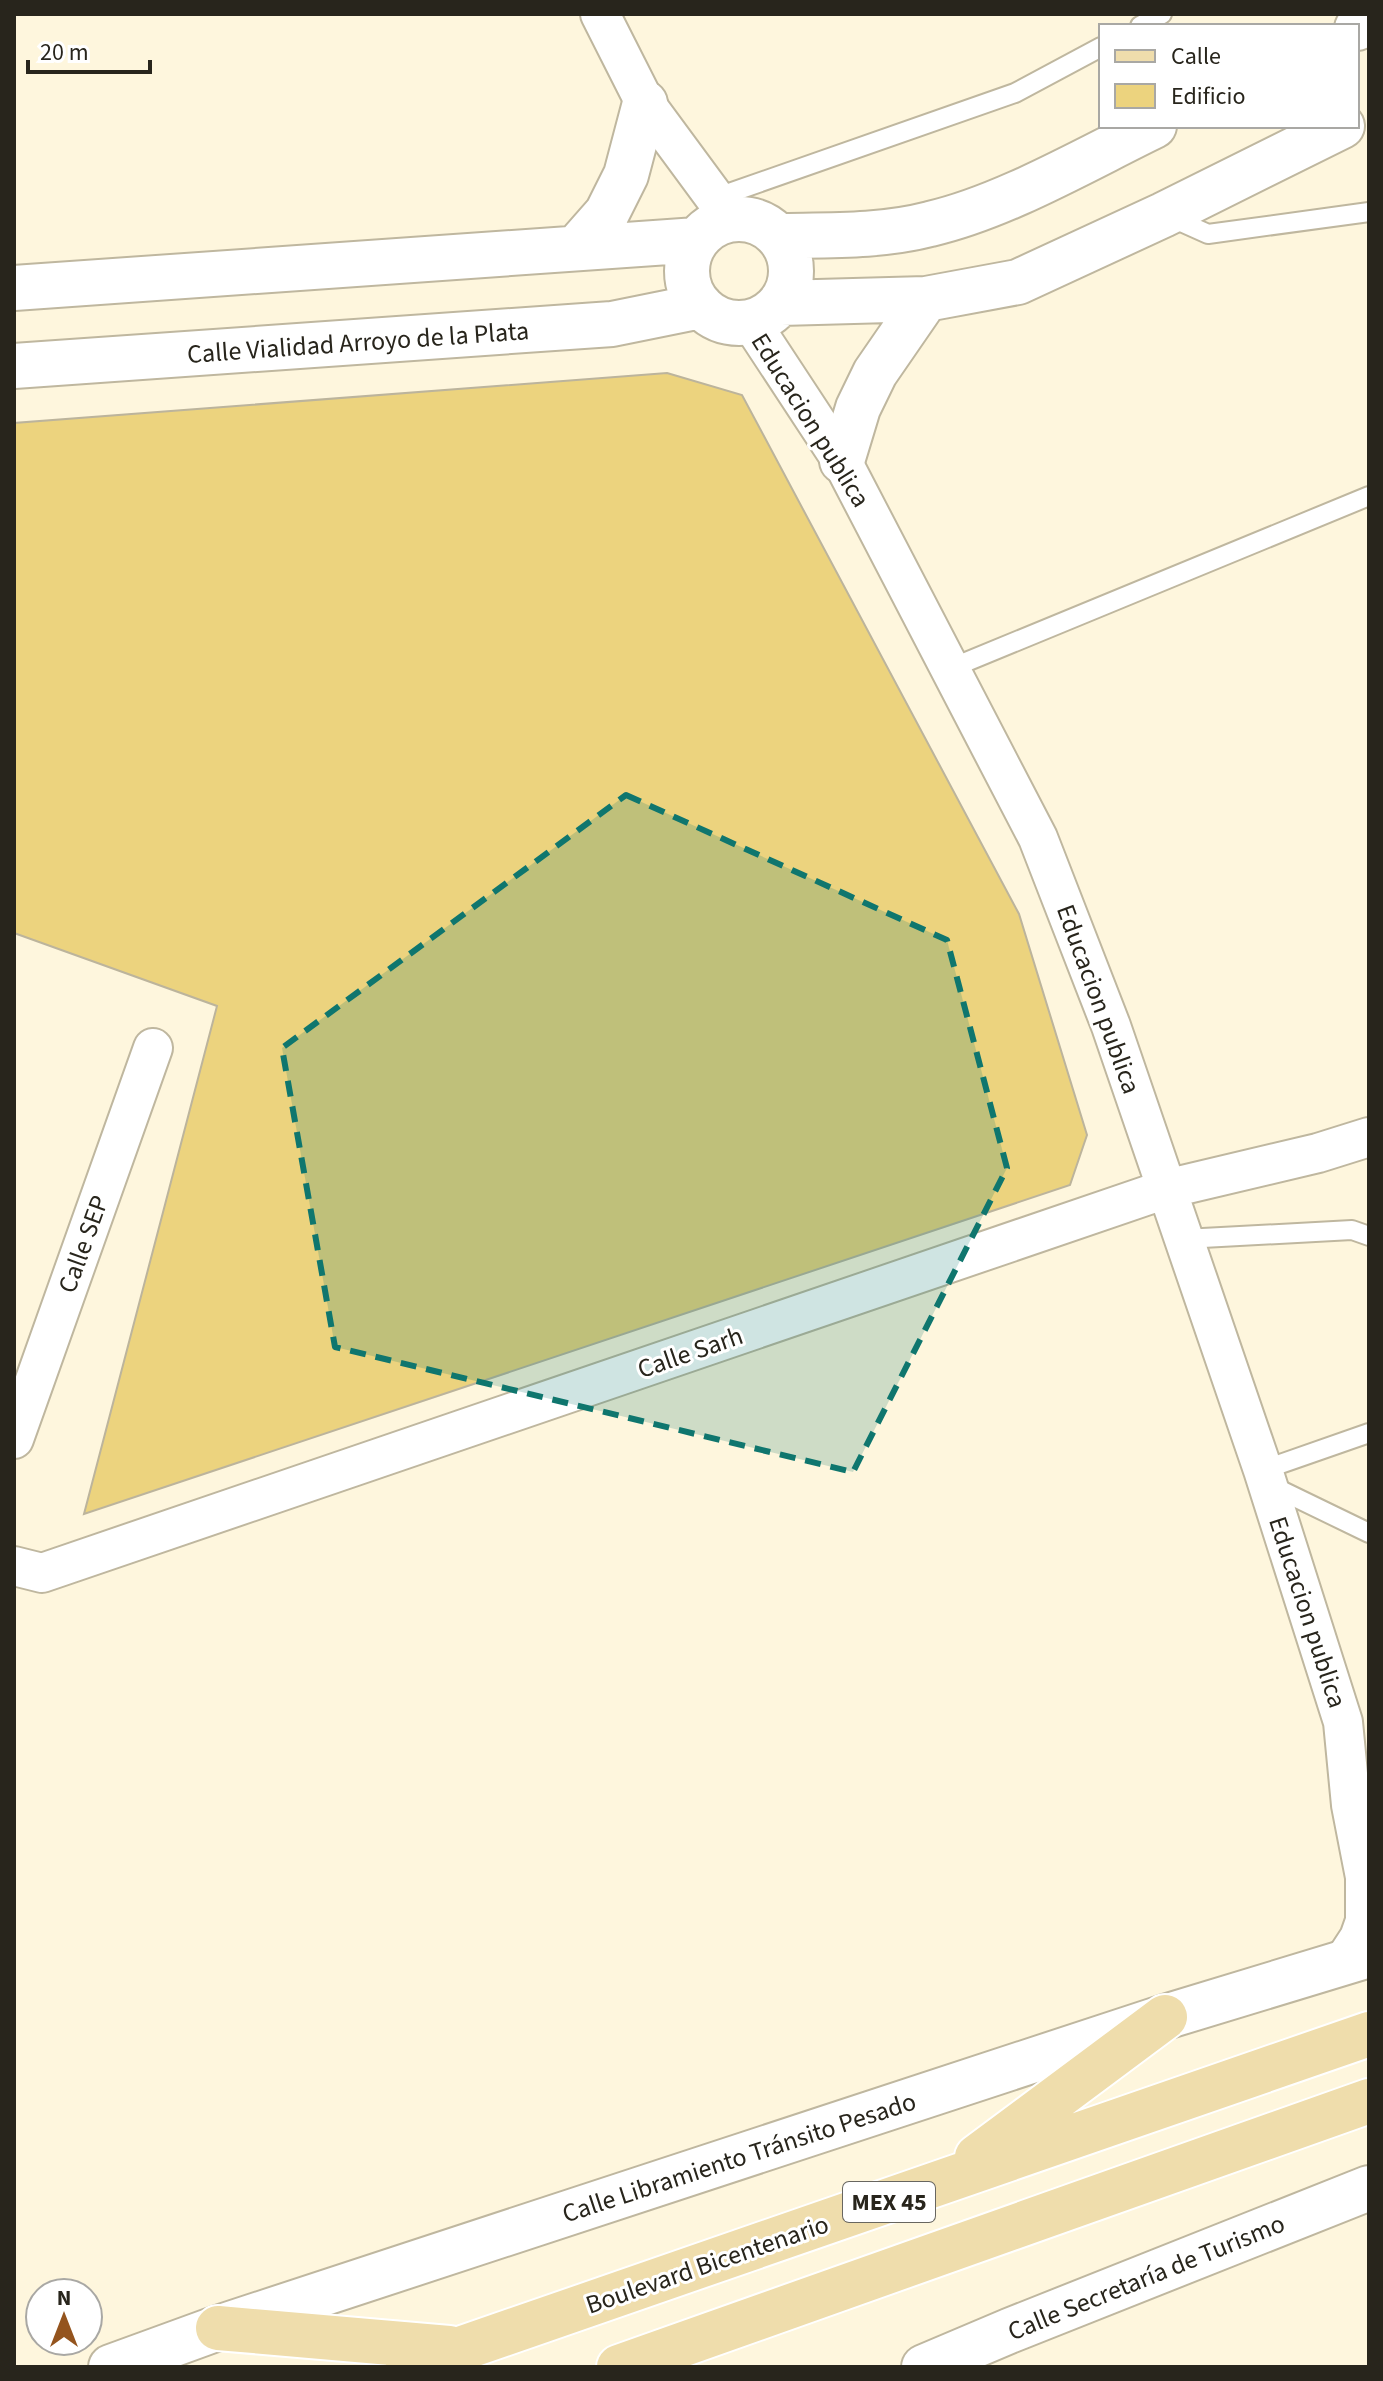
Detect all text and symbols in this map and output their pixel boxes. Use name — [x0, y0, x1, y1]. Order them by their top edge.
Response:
scale bar — [28, 24, 150, 74]
legend — [1099, 24, 1359, 128]
text: 20 m — [40, 35, 89, 70]
text: Calle — [1171, 39, 1221, 74]
text: Edificio — [1171, 79, 1245, 114]
street label: Calle Vialidad Arroyo de la Plata — [186, 312, 530, 373]
street label: Educacion publica — [742, 326, 879, 515]
street label: Educacion publica — [1047, 899, 1150, 1099]
street label: Calle SEP — [49, 1190, 118, 1298]
street label: Calle Sarh — [632, 1317, 748, 1388]
street label: Educacion publica — [1259, 1512, 1356, 1713]
street label: Calle Libramiento Tránsito Pesado — [557, 2083, 921, 2232]
road number: MEX 45 — [843, 2182, 935, 2222]
street label: Calle Secretaría de Turismo — [1002, 2205, 1290, 2350]
street label: Boulevard Bicentenario — [581, 2206, 834, 2323]
north arrow — [24, 2277, 104, 2357]
text: N — [57, 2282, 71, 2314]

